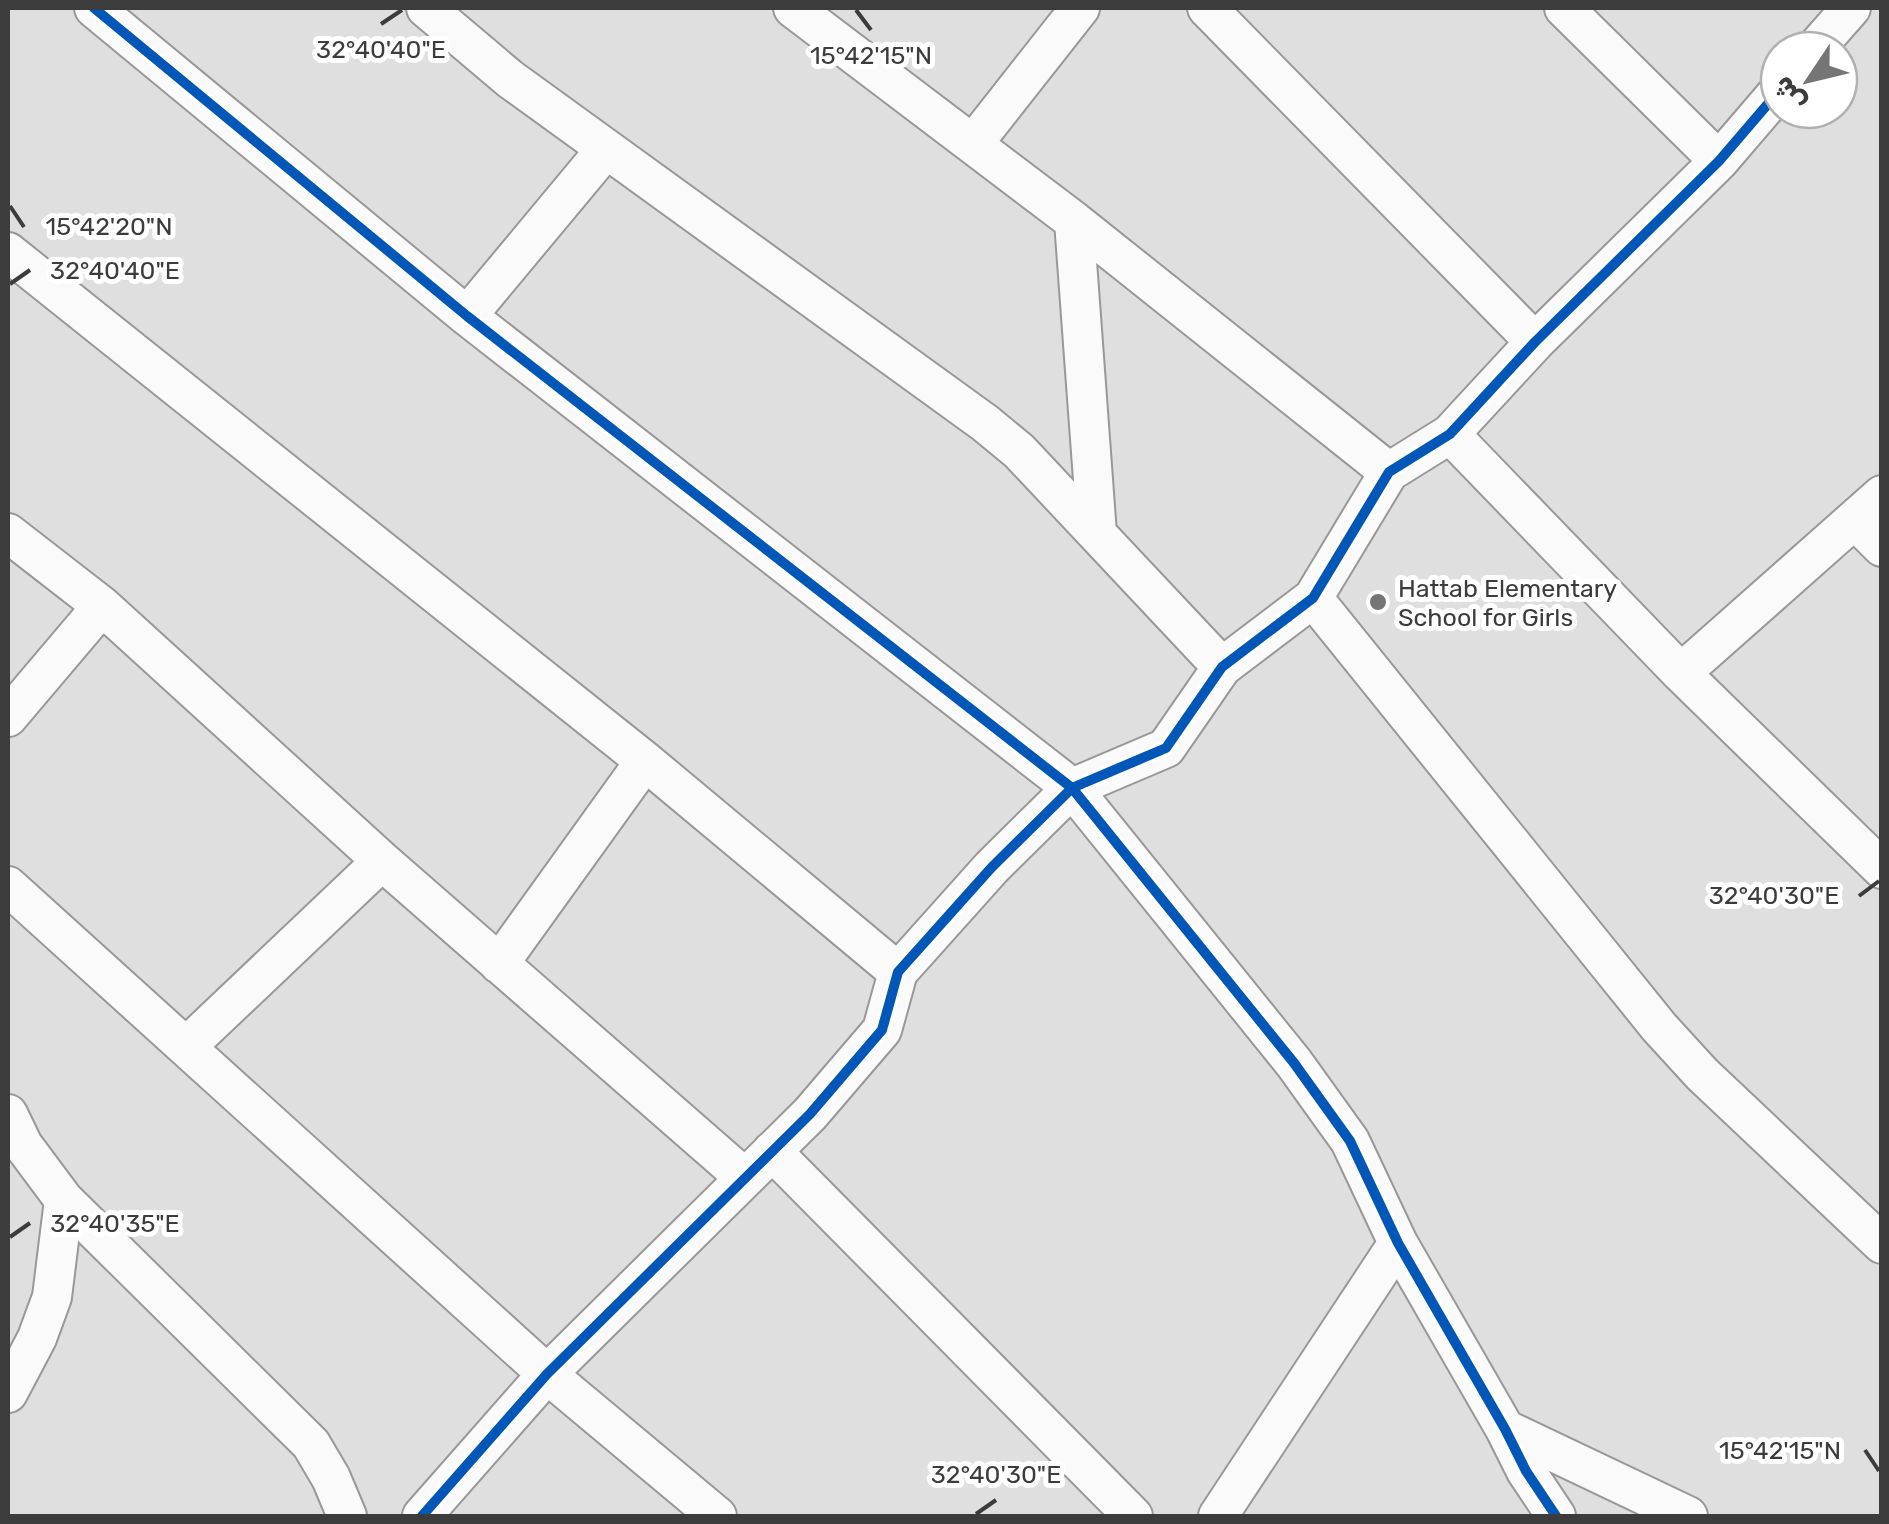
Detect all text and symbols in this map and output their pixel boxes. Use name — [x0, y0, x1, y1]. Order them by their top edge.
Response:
north arrow — [1759, 30, 1859, 130]
text: 32°40'40"E — [316, 35, 446, 64]
text: 15°42'15"N — [810, 41, 932, 70]
text: ش — [1765, 70, 1813, 118]
text: 15°42'20"N — [45, 212, 173, 241]
text: 32°40'40"E — [50, 256, 180, 285]
place label: Hattab Elementary School for Girls — [1398, 574, 1617, 632]
marker: Hattab Elementary School for Girls — [1367, 591, 1389, 613]
text: 32°40'30"E — [1709, 881, 1839, 910]
text: 32°40'35"E — [50, 1209, 180, 1238]
text: 15°42'15"N — [1719, 1436, 1841, 1465]
text: 32°40'30"E — [931, 1460, 1061, 1489]

